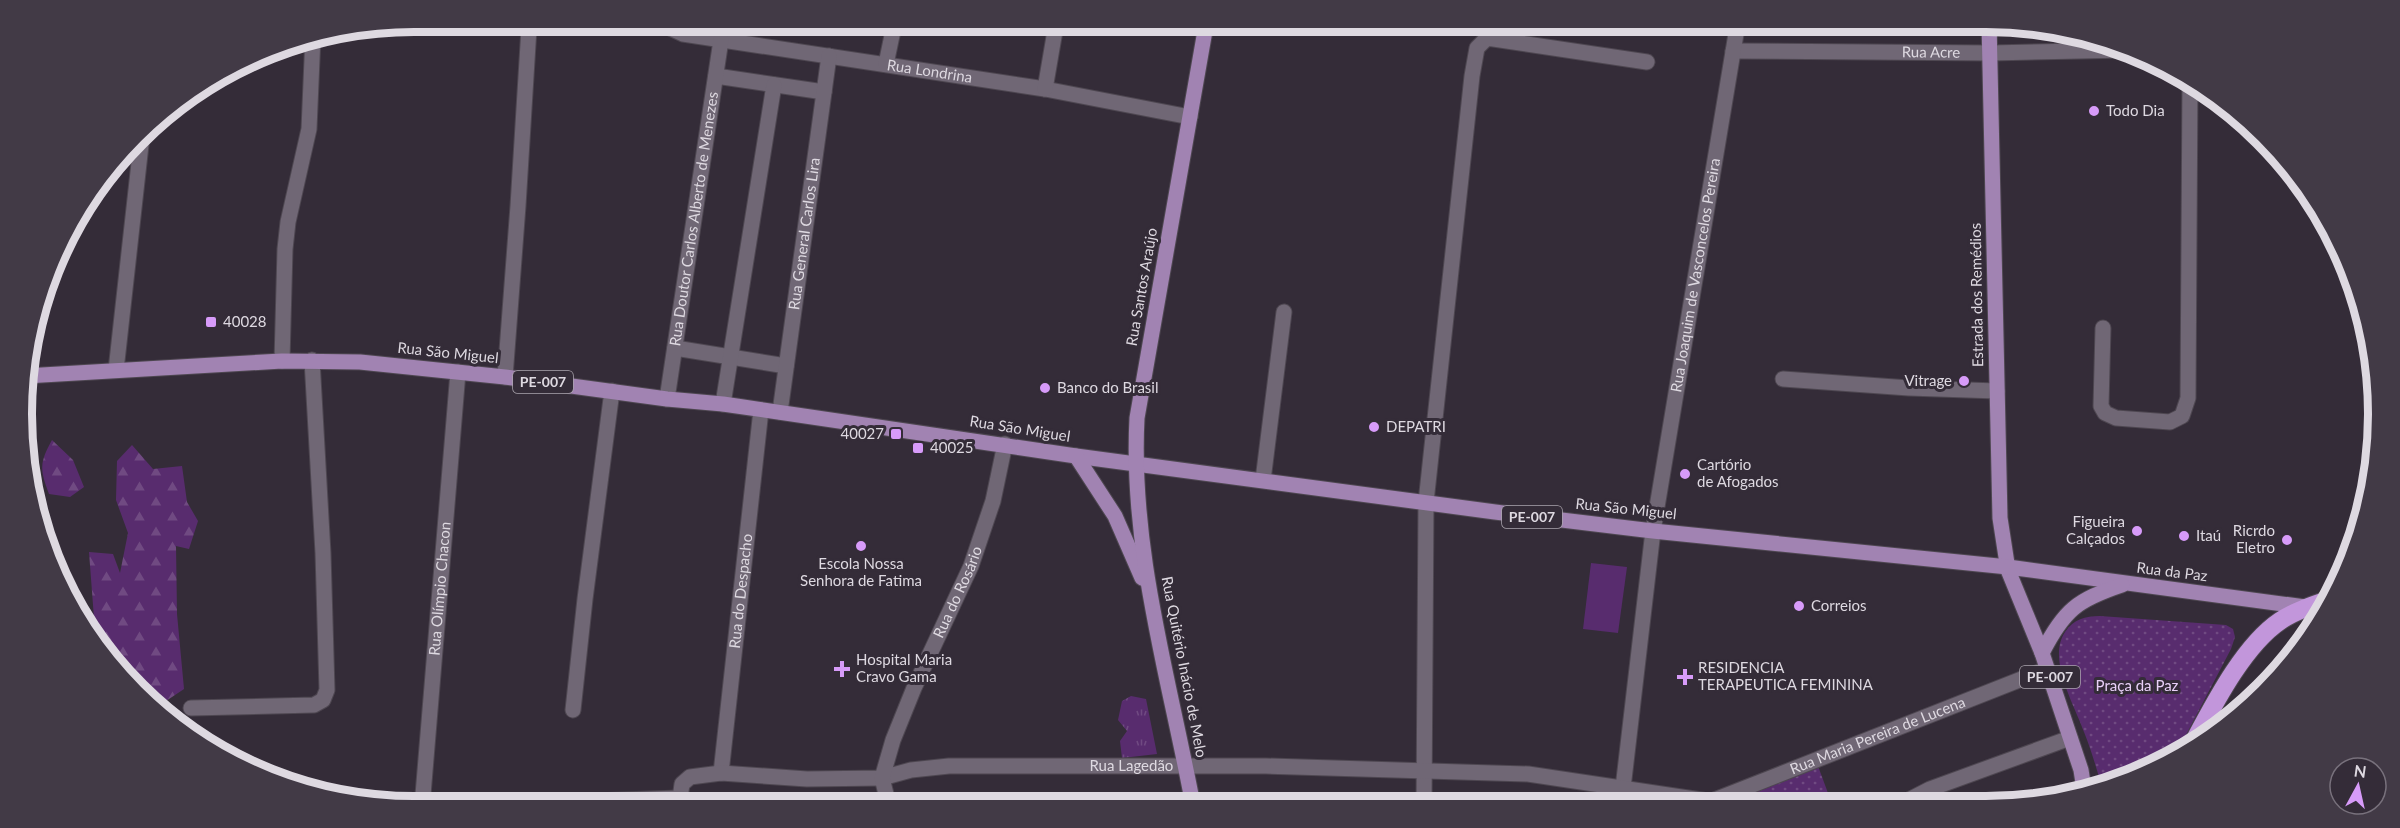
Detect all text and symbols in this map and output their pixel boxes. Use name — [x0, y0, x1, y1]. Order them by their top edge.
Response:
street label: Rua Acre — [1902, 42, 1960, 61]
street label: Rua Londrina — [886, 55, 974, 86]
street label: Rua Doutor Carlos Alberto de Menezes — [665, 90, 721, 347]
place label: Todo Dia — [2106, 101, 2165, 119]
marker: Todo Dia — [2087, 104, 2101, 118]
street label: Rua General Carlos Lira — [784, 156, 823, 311]
street label: Rua Joaquim de Vasconcelos Pereira — [1666, 157, 1723, 393]
street label: Estrada dos Remédios — [1966, 223, 1986, 367]
street label: Rua Santos Araújo — [1122, 226, 1160, 347]
place label: 40028 — [223, 312, 267, 330]
marker: 40028 — [204, 315, 218, 329]
street label: Rua São Miguel — [397, 338, 500, 366]
road number: PE-007 — [513, 371, 573, 393]
place label: Vitrage — [1904, 371, 1952, 389]
marker: Vitrage — [1957, 374, 1971, 388]
place label: Banco do Brasil — [1057, 378, 1158, 396]
marker: Banco do Brasil — [1038, 381, 1052, 395]
street label: Rua São Miguel — [969, 411, 1072, 445]
place label: DEPATRI — [1386, 417, 1446, 435]
marker: DEPATRI — [1367, 420, 1381, 434]
place label: 40027 — [841, 424, 884, 442]
marker: 40027 — [889, 427, 903, 441]
place label: 40025 — [930, 438, 974, 456]
marker: 40025 — [911, 441, 925, 455]
place label: Cartório de Afogados — [1697, 455, 1779, 490]
marker: Cartório de Afogados — [1678, 467, 1692, 481]
street label: Rua São Miguel — [1575, 494, 1678, 522]
road number: PE-007 — [1502, 506, 1562, 528]
place label: Figueira Calçados — [2066, 512, 2125, 547]
street label: Rua Olímpio Chacon — [425, 521, 454, 656]
place label: Ricrdo Eletro — [2233, 521, 2275, 556]
marker: Figueira Calçados — [2130, 524, 2144, 538]
place label: Itaú — [2196, 526, 2221, 544]
marker: Itaú — [2177, 529, 2191, 543]
street label: Rua do Despacho — [725, 533, 755, 649]
marker: Ricrdo Eletro — [2280, 533, 2294, 547]
marker: Escola Nossa Senhora de Fatima — [854, 539, 868, 553]
street label: Rua do Rosário — [929, 544, 985, 640]
place label: Escola Nossa Senhora de Fatima — [800, 554, 922, 589]
street label: Rua da Paz — [2136, 558, 2209, 584]
street label: Rua Quitério Inácio de Melo — [1159, 575, 1211, 759]
place label: Correios — [1811, 596, 1867, 614]
marker: Correios — [1792, 599, 1806, 613]
place label: Hospital Maria Cravo Gama — [856, 650, 952, 685]
place label: RESIDENCIA TERAPEUTICA FEMININA — [1698, 658, 1874, 693]
marker: Hospital Maria Cravo Gama — [833, 660, 851, 678]
road number: PE-007 — [2020, 666, 2080, 688]
marker: RESIDENCIA TERAPEUTICA FEMININA — [1676, 668, 1694, 686]
park label: Praça da Paz — [2096, 676, 2179, 694]
street label: Rua Maria Pereira de Lucena — [1787, 692, 1967, 777]
street label: Rua Lagedão — [1089, 756, 1173, 774]
north arrow — [2328, 756, 2388, 816]
text: N — [2353, 760, 2368, 781]

